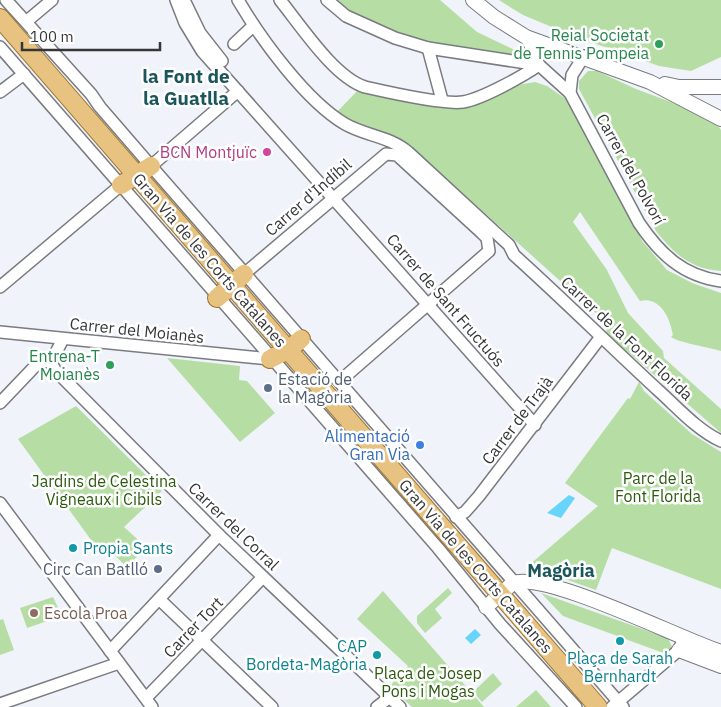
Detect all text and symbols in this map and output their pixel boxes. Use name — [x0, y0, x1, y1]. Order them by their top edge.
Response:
scale bar — [22, 20, 160, 52]
place label: Reial Societat de Tennis Pompeia — [514, 25, 649, 63]
text: 100 m — [30, 27, 74, 46]
marker: Reial Societat de Tennis Pompeia — [653, 38, 665, 50]
district label: la Font de la Guatlla — [142, 64, 230, 110]
street label: Carrer del Polvorí — [592, 110, 670, 228]
place label: BCN Montjuïc — [160, 142, 257, 162]
marker: BCN Montjuïc — [261, 146, 273, 158]
street label: Carrer d'Indíbil — [261, 154, 355, 240]
street label: Gran Via de les Corts Catalanes — [129, 169, 291, 351]
street label: Carrer de Sant Fructuós — [383, 229, 509, 371]
street label: Carrer de la Font Florida — [557, 272, 697, 405]
street label: Carrer del Moianès — [69, 313, 205, 347]
place label: Entrena-T Moianès — [29, 346, 100, 384]
marker: Entrena-T Moianès — [104, 359, 116, 371]
place label: Estació de la Magòria — [278, 369, 352, 407]
street label: Carrer de Trajà — [477, 371, 557, 468]
marker: Estació de la Magòria — [262, 382, 274, 394]
place label: Alimentació Gran Via — [324, 426, 410, 464]
marker: Alimentació Gran Via — [414, 439, 426, 451]
park label: Parc de la Font Florida — [615, 468, 701, 506]
park label: Jardins de Celestina Vigneaux i Cibils — [31, 471, 177, 509]
street label: Gran Via de les Corts Catalanes — [395, 475, 557, 657]
street label: Carrer del Corral — [185, 478, 283, 574]
place label: Propia Sants — [83, 538, 173, 558]
marker: Propia Sants — [67, 542, 79, 554]
place label: Circ Can Batlló — [43, 559, 148, 579]
district label: Magòria — [527, 559, 595, 582]
marker: Circ Can Batlló — [152, 563, 164, 575]
street label: Carrer Tort — [159, 592, 227, 662]
place label: Escola Proa — [44, 603, 128, 623]
marker: Escola Proa — [28, 607, 40, 619]
marker: Plaça de Sarah Bernhardt — [614, 635, 626, 647]
place label: CAP Bordeta-Magòria — [246, 636, 367, 674]
place label: Plaça de Sarah Bernhardt — [567, 648, 673, 686]
marker: CAP Bordeta-Magòria — [371, 649, 383, 661]
park label: Plaça de Josep Pons i Mogas — [374, 663, 482, 701]

